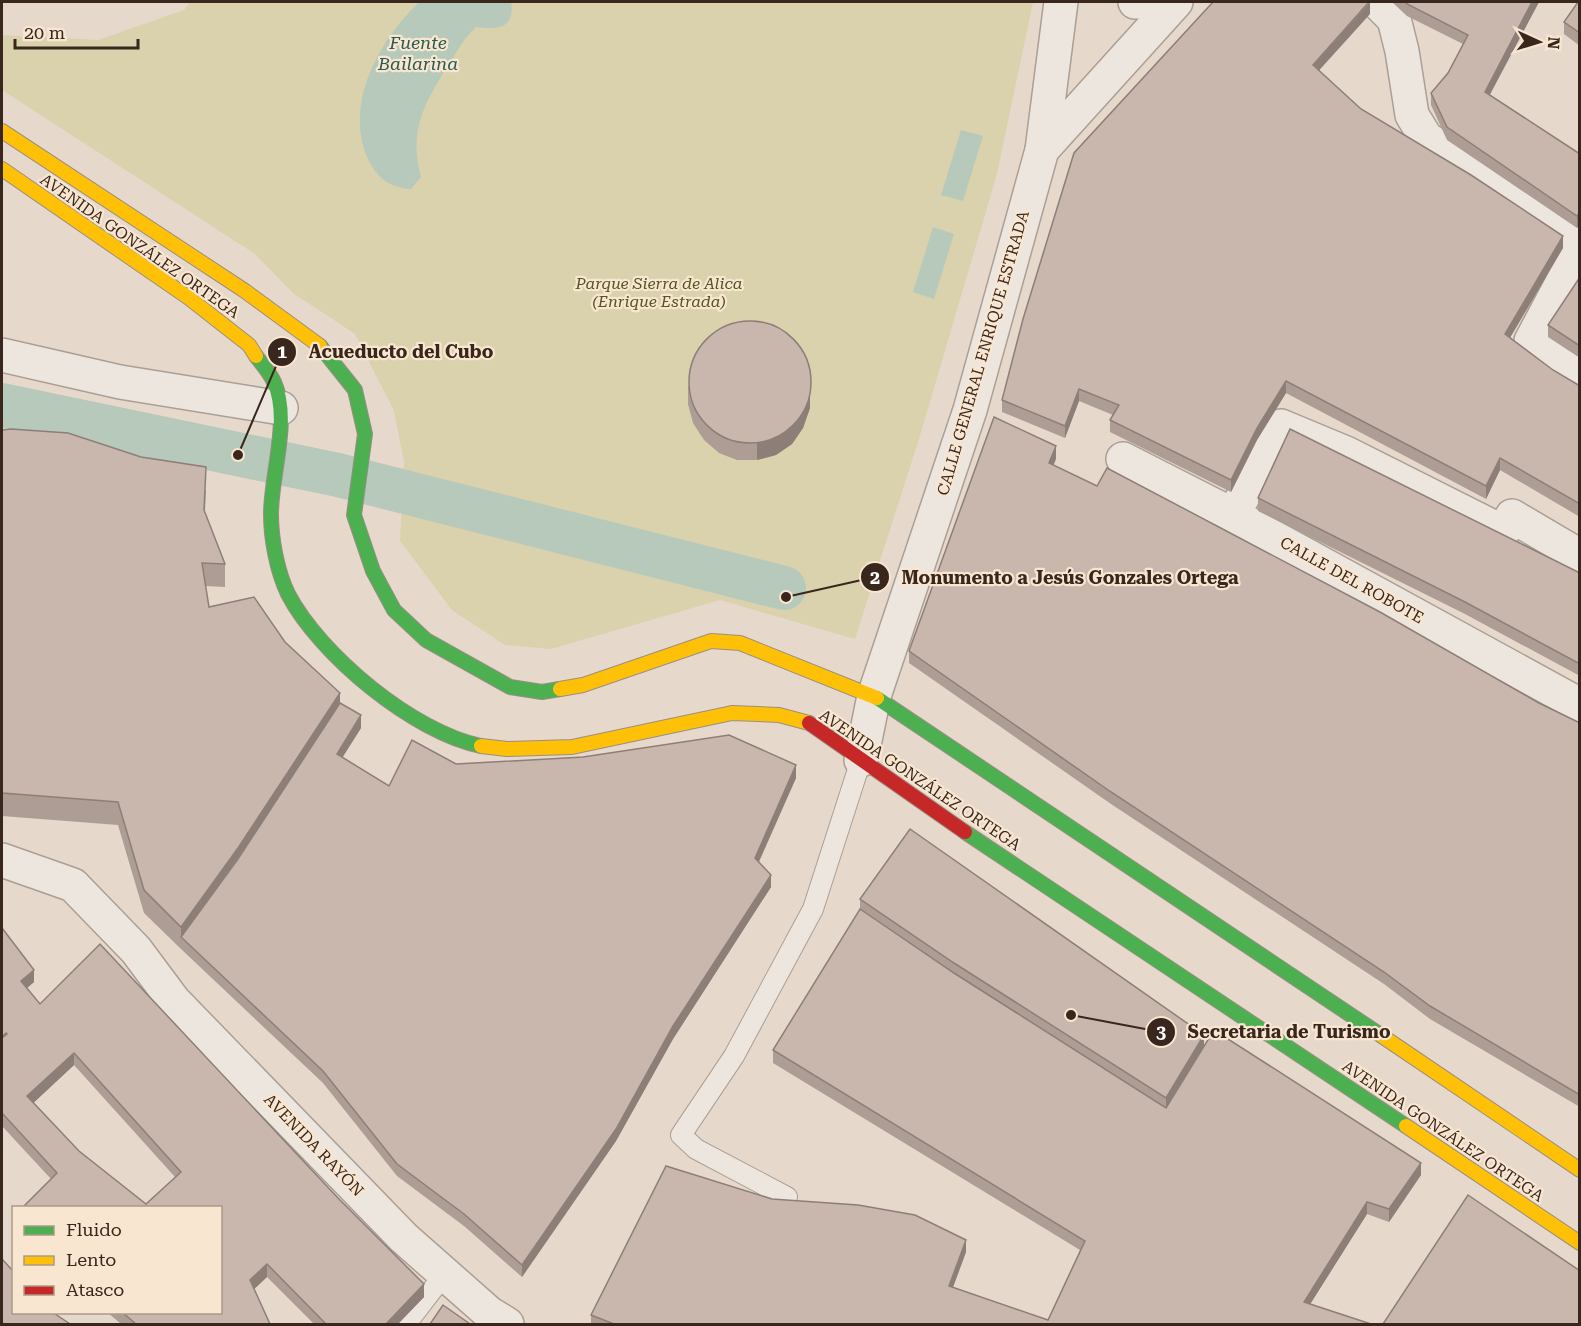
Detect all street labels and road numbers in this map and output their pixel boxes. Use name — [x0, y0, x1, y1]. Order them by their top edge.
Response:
street label: AVENIDA GONZÁLEZ ORTEGA — [37, 170, 244, 323]
street label: CALLE GENERAL ENRIQUE ESTRADA — [933, 208, 1033, 498]
street label: CALLE DEL ROBOTE — [1277, 533, 1427, 627]
street label: AVENIDA GONZÁLEZ ORTEGA — [816, 705, 1025, 855]
street label: AVENIDA GONZÁLEZ ORTEGA — [1339, 1056, 1548, 1206]
street label: AVENIDA RAYÓN — [260, 1090, 368, 1200]

